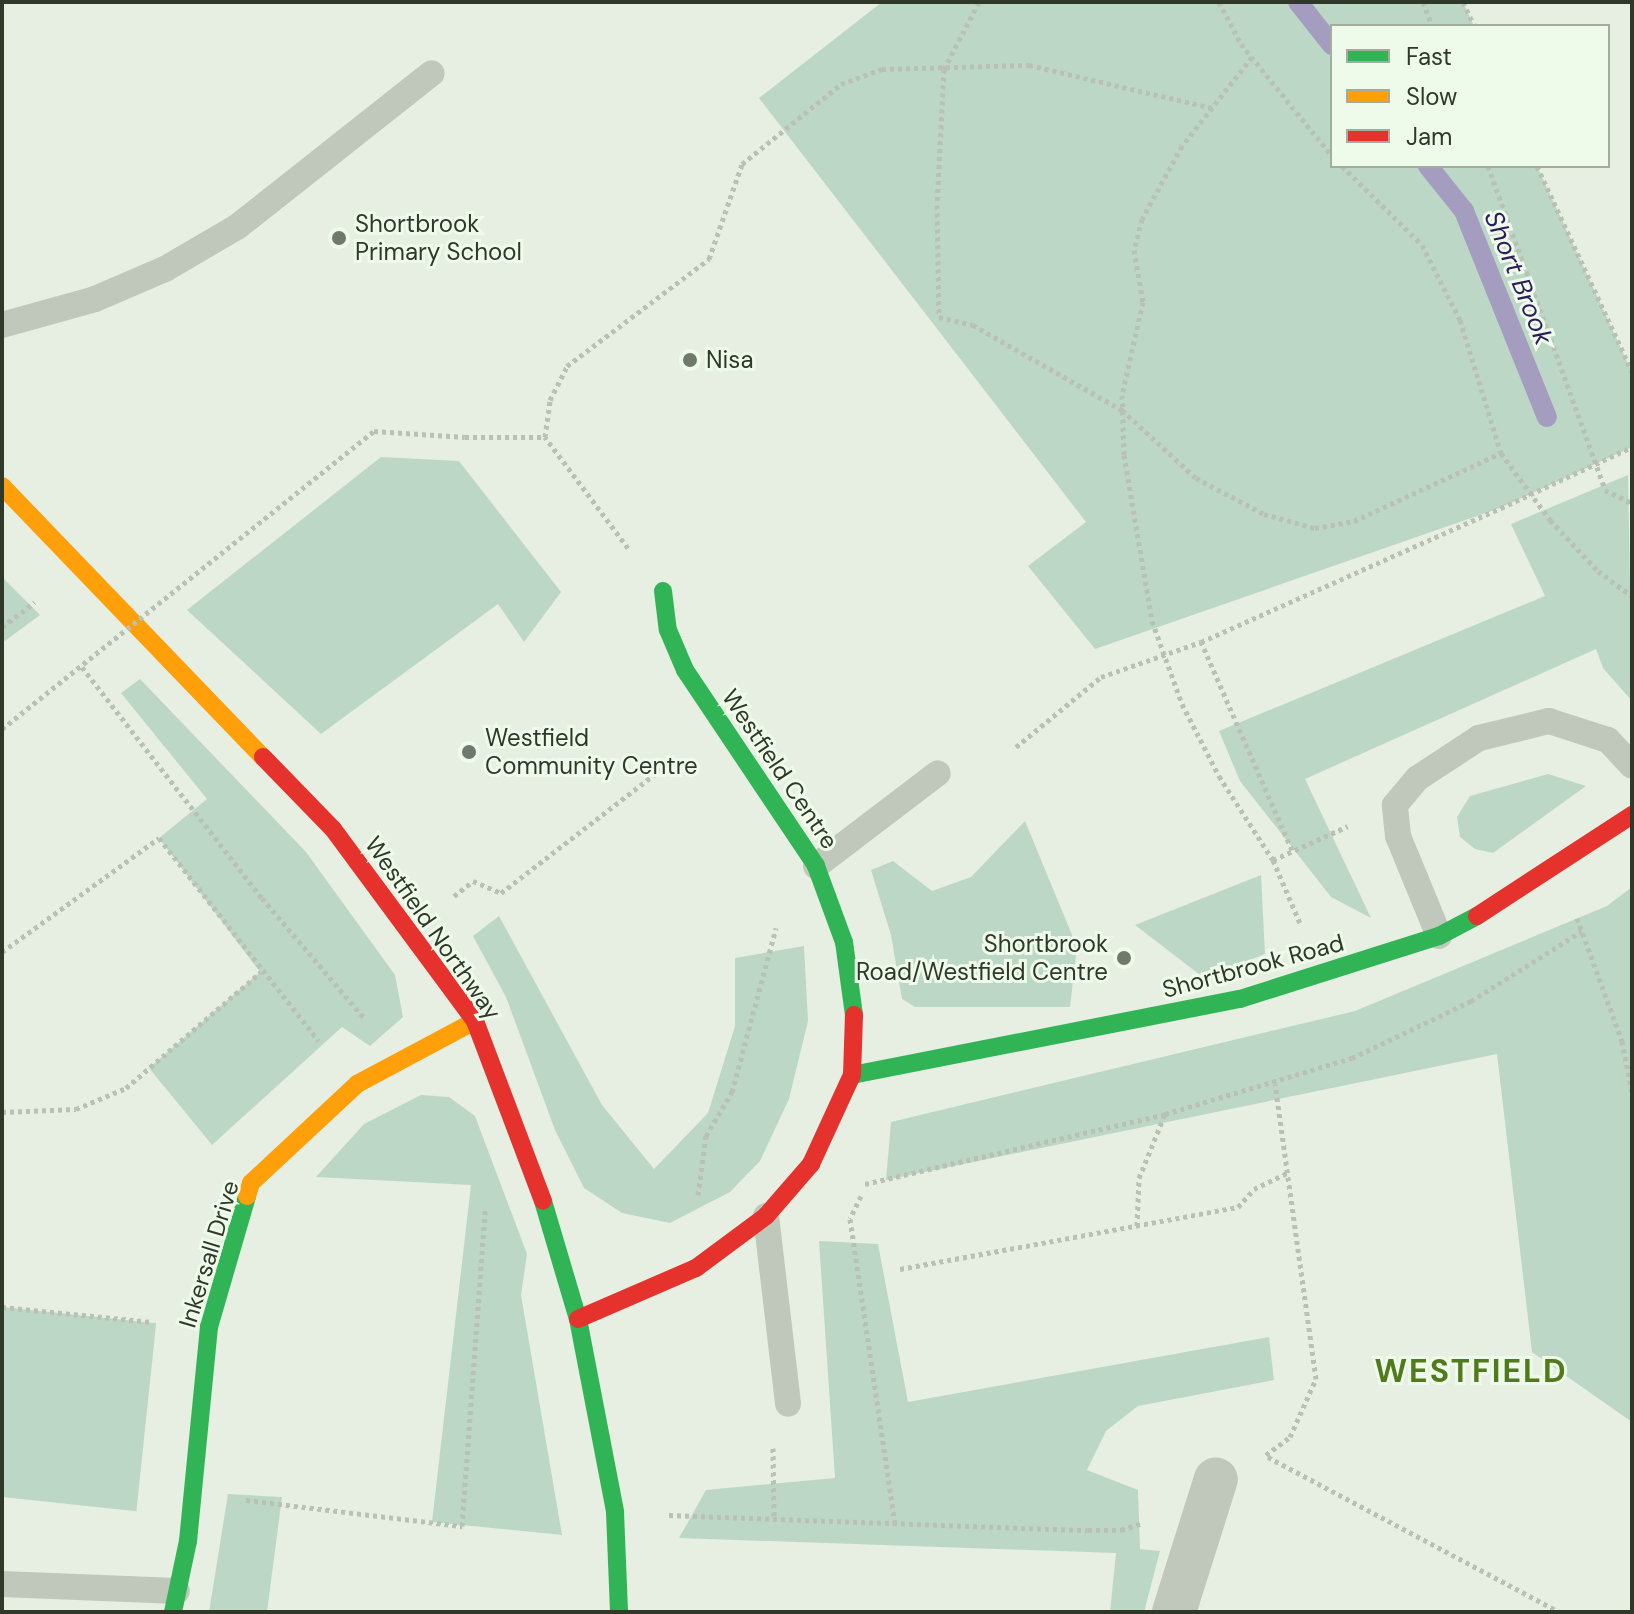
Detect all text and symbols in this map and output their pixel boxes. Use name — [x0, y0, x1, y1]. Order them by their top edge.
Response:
legend — [1330, 24, 1610, 168]
text: Fast — [1406, 41, 1452, 72]
text: Slow — [1406, 81, 1457, 112]
text: Jam — [1406, 121, 1452, 152]
water label: Short Brook — [1477, 206, 1559, 350]
place label: Shortbrook Primary School — [355, 210, 522, 266]
marker: Shortbrook Primary School — [330, 229, 348, 247]
place label: Nisa — [706, 346, 753, 374]
marker: Nisa — [681, 351, 699, 369]
street label: Westfield Centre — [716, 684, 844, 854]
place label: Westfield Community Centre — [485, 724, 698, 780]
marker: Westfield Community Centre — [460, 743, 478, 761]
street label: Westfield Northway — [359, 831, 507, 1025]
street label: Shortbrook Road — [1159, 928, 1347, 1004]
place label: Shortbrook Road/Westfield Centre — [856, 930, 1108, 986]
marker: Shortbrook Road/Westfield Centre — [1115, 949, 1133, 967]
street label: Inkersall Drive — [173, 1177, 245, 1331]
district label: WESTFIELD — [1374, 1352, 1568, 1390]

